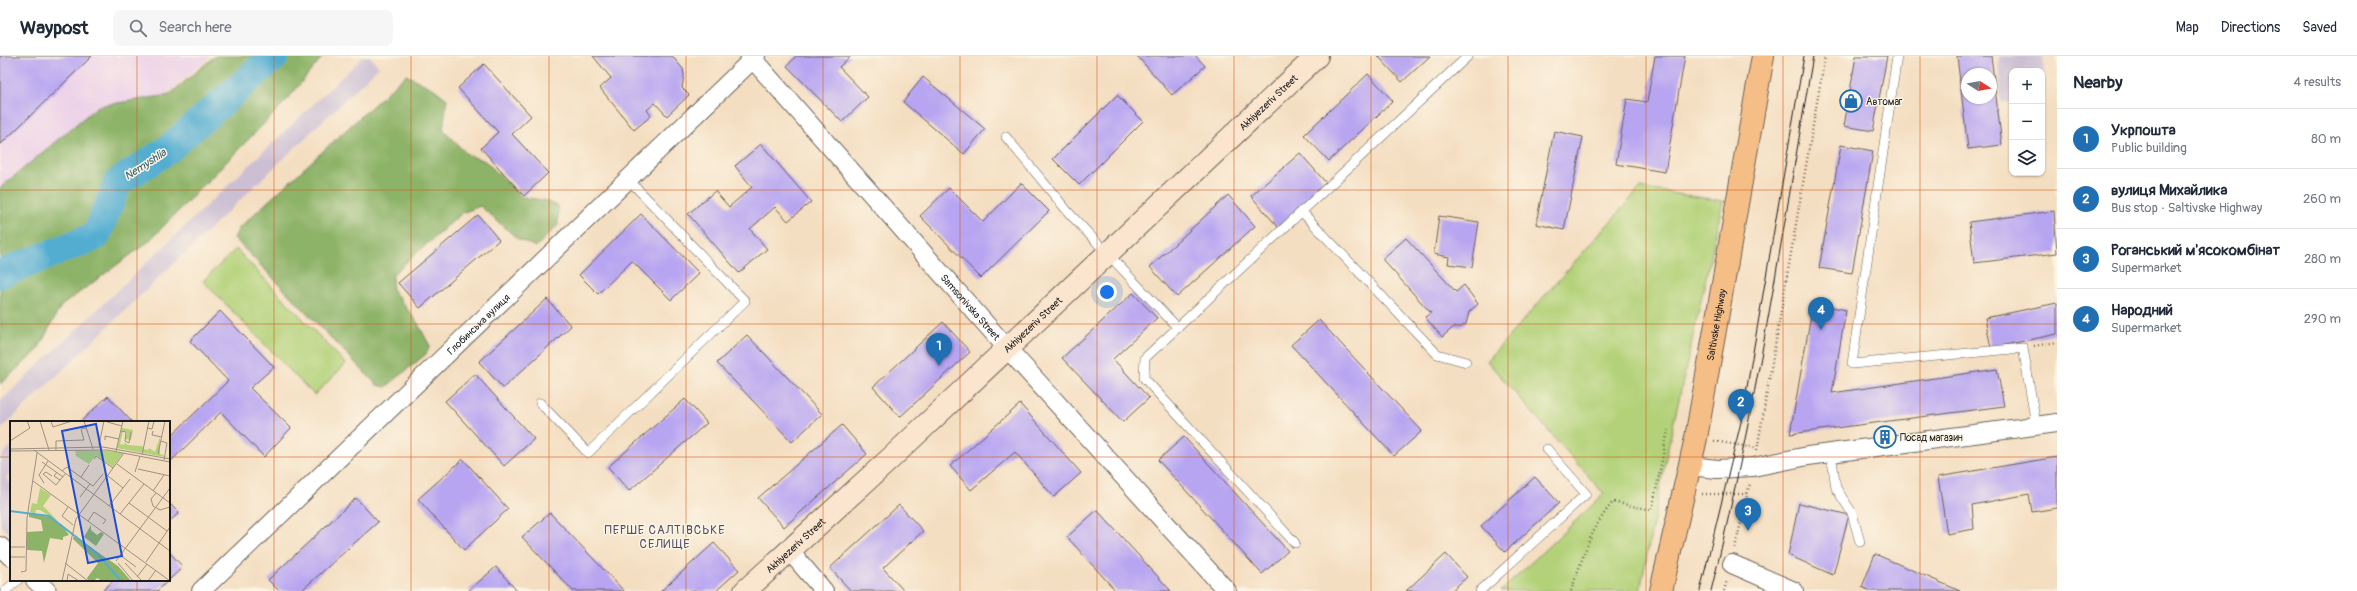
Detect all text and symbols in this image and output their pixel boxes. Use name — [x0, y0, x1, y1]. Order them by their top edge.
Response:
search box — [113, 10, 393, 46]
text: Waypost — [20, 16, 89, 40]
icon: search — [127, 17, 149, 39]
text: Search here — [159, 18, 232, 37]
text: Map — [2176, 19, 2199, 36]
text: Directions — [2221, 19, 2280, 36]
text: Saved — [2302, 19, 2337, 36]
north arrow — [1961, 68, 1997, 104]
map controls — [2009, 68, 2045, 176]
button: + — [2009, 68, 2045, 104]
street label: Akhiyezeriv Street — [1237, 72, 1301, 133]
text: Nearby — [2073, 72, 2122, 93]
text: 4 results — [2294, 74, 2341, 90]
shop icon: Автомаг — [1838, 88, 1864, 114]
place label: Автомаг — [1866, 96, 1903, 108]
button: − — [2009, 104, 2045, 140]
text: Укрпошта — [2111, 121, 2176, 140]
text: 1 — [2083, 131, 2089, 147]
text: 80 m — [2311, 131, 2341, 147]
button: layers — [2009, 140, 2045, 176]
text: Public building — [2111, 140, 2187, 156]
water label: Nemyshlia — [122, 146, 169, 183]
text: вулиця Михайлика — [2111, 181, 2228, 200]
text: 2 — [2082, 191, 2090, 207]
text: 260 m — [2303, 191, 2341, 207]
text: Bus stop · Saltivske Highway — [2111, 200, 2262, 216]
text: Роганський м'ясокомбінат — [2111, 241, 2280, 260]
text: 3 — [2082, 251, 2090, 267]
text: 280 m — [2304, 251, 2341, 267]
text: Supermarket — [2111, 260, 2182, 276]
street label: Samsonivska Street — [938, 272, 1003, 344]
your location — [1097, 282, 1117, 302]
street label: Saltivske Highway — [1705, 287, 1729, 362]
street label: Глобинська вулиця — [445, 291, 513, 357]
street label: Akhiyezeriv Street — [1001, 294, 1066, 356]
pin: 4 — [1808, 297, 1834, 330]
text: Народний — [2111, 301, 2173, 320]
text: 4 — [2082, 311, 2090, 327]
text: 290 m — [2304, 311, 2341, 327]
text: Supermarket — [2111, 320, 2182, 336]
pin: 1 — [926, 333, 952, 366]
pin: 2 — [1728, 389, 1754, 422]
inset map — [10, 421, 170, 581]
building icon: Посад магазин — [1872, 424, 1898, 450]
place label: Посад магазин — [1900, 432, 1963, 444]
pin: 3 — [1735, 498, 1761, 531]
street label: Akhiyezeriv Street — [764, 515, 829, 576]
district label: ПЕРШЕ САЛТІВСЬКЕ СЕЛИЩЕ — [604, 523, 726, 552]

